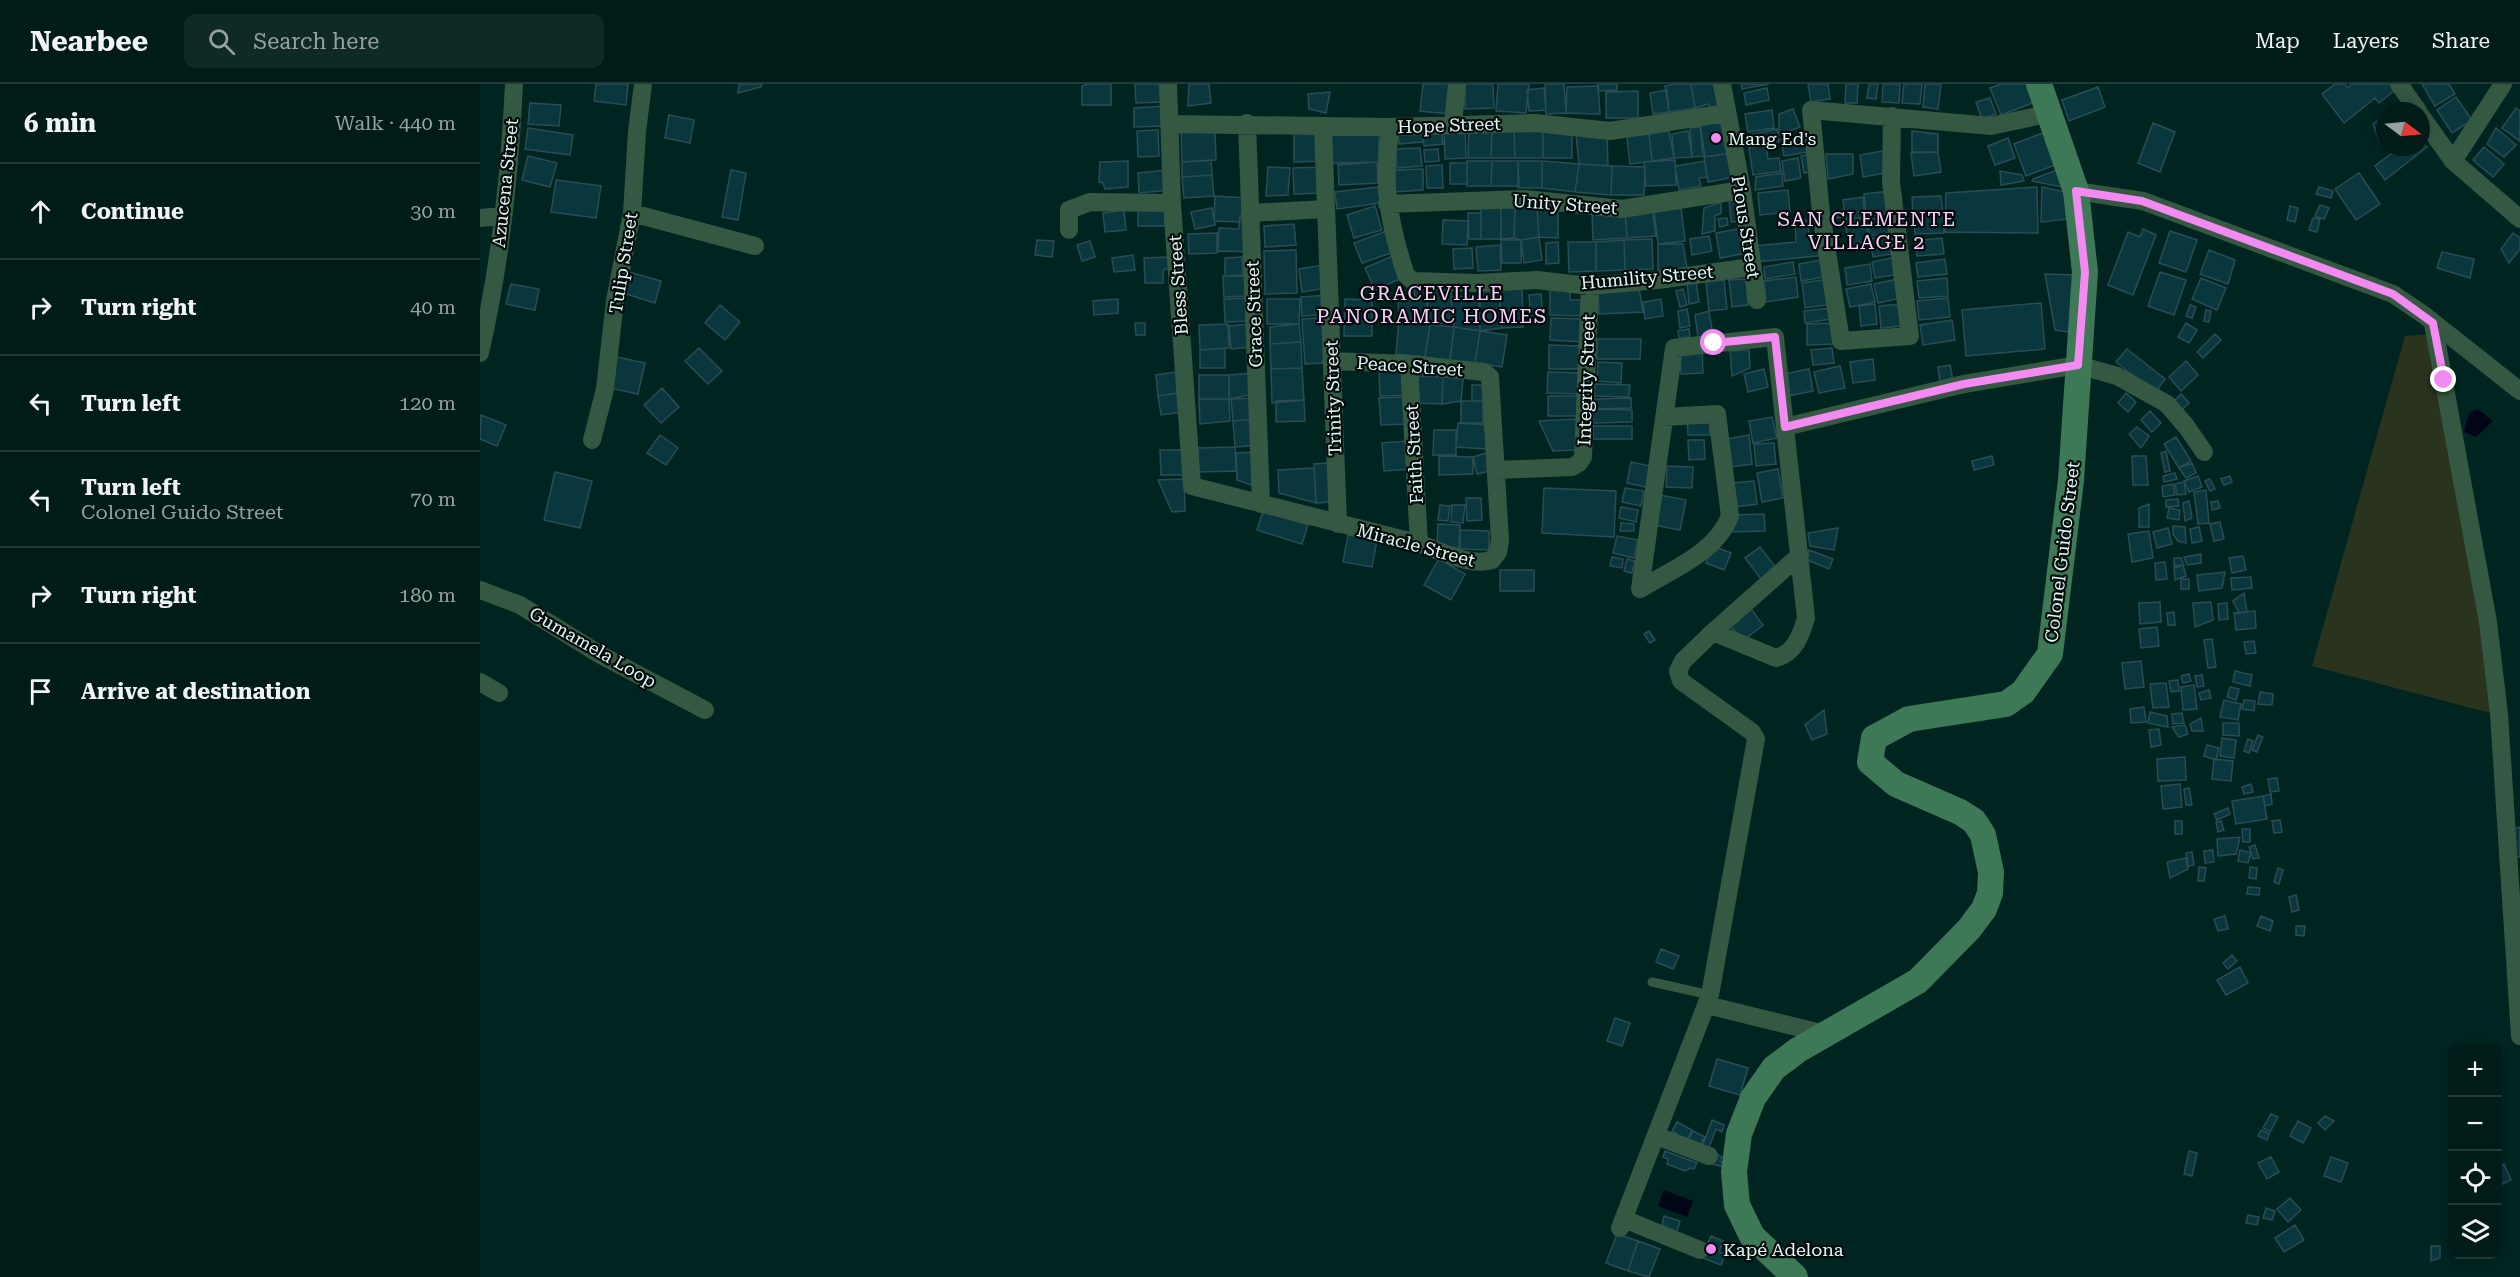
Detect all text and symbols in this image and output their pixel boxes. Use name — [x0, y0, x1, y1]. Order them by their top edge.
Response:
search box — [184, 14, 604, 68]
text: Nearbee — [30, 25, 148, 58]
icon: search — [205, 25, 238, 58]
text: Search here — [253, 29, 379, 54]
text: Map — [2255, 29, 2300, 53]
text: Layers — [2333, 29, 2399, 53]
text: Share — [2432, 29, 2490, 53]
north arrow — [2376, 102, 2430, 156]
text: 6 min — [24, 108, 96, 138]
text: Walk · 440 m — [335, 111, 456, 135]
street label: Hope Street — [1397, 113, 1501, 137]
street label: Azucena Street — [488, 117, 522, 249]
place label: Mang Ed's — [1728, 128, 1816, 149]
marker: Mang Ed's — [1709, 131, 1723, 145]
street label: Pious Street — [1727, 174, 1765, 280]
street label: Unity Street — [1512, 190, 1618, 218]
icon: ahead — [24, 195, 57, 228]
text: Continue — [81, 199, 184, 224]
text: 30 m — [410, 199, 456, 223]
district label: SAN CLEMENTE VILLAGE 2 — [1778, 207, 1956, 254]
street label: Tulip Street — [605, 211, 641, 315]
street label: Bless Street — [1164, 234, 1192, 336]
street label: Grace Street — [1242, 260, 1266, 368]
street label: Humility Street — [1580, 261, 1715, 293]
district label: GRACEVILLE PANORAMIC HOMES — [1316, 281, 1548, 328]
icon: right — [24, 291, 57, 324]
text: Turn right — [81, 295, 196, 320]
text: 40 m — [410, 295, 456, 319]
street label: Integrity Street — [1573, 314, 1599, 446]
route start — [1700, 329, 1726, 355]
street label: Trinity Street — [1320, 339, 1346, 456]
street label: Peace Street — [1356, 352, 1464, 380]
route end — [2430, 366, 2456, 392]
icon: left — [24, 387, 57, 420]
text: Turn left — [81, 391, 181, 416]
text: 120 m — [399, 391, 456, 415]
street label: Faith Street — [1401, 403, 1427, 504]
street label: Colonel Guido Street — [2040, 460, 2084, 644]
text: Turn left — [81, 475, 181, 500]
icon: left — [24, 483, 57, 516]
text: 70 m — [410, 487, 456, 511]
text: Colonel Guido Street — [81, 500, 284, 524]
street label: Miracle Street — [1355, 519, 1478, 571]
icon: right — [24, 579, 57, 612]
text: Turn right — [81, 583, 196, 608]
text: 180 m — [399, 583, 456, 607]
street label: Gumamela Loop — [526, 602, 660, 692]
icon: arrive — [24, 675, 57, 708]
text: Arrive at destination — [81, 679, 310, 704]
map controls — [2448, 1043, 2502, 1259]
button: + — [2448, 1043, 2502, 1097]
button: − — [2448, 1097, 2502, 1151]
button: locate — [2448, 1151, 2502, 1205]
button: layers — [2448, 1205, 2502, 1259]
place label: Kapé Adelona — [1723, 1239, 1844, 1260]
marker: Kapé Adelona — [1704, 1242, 1718, 1256]

